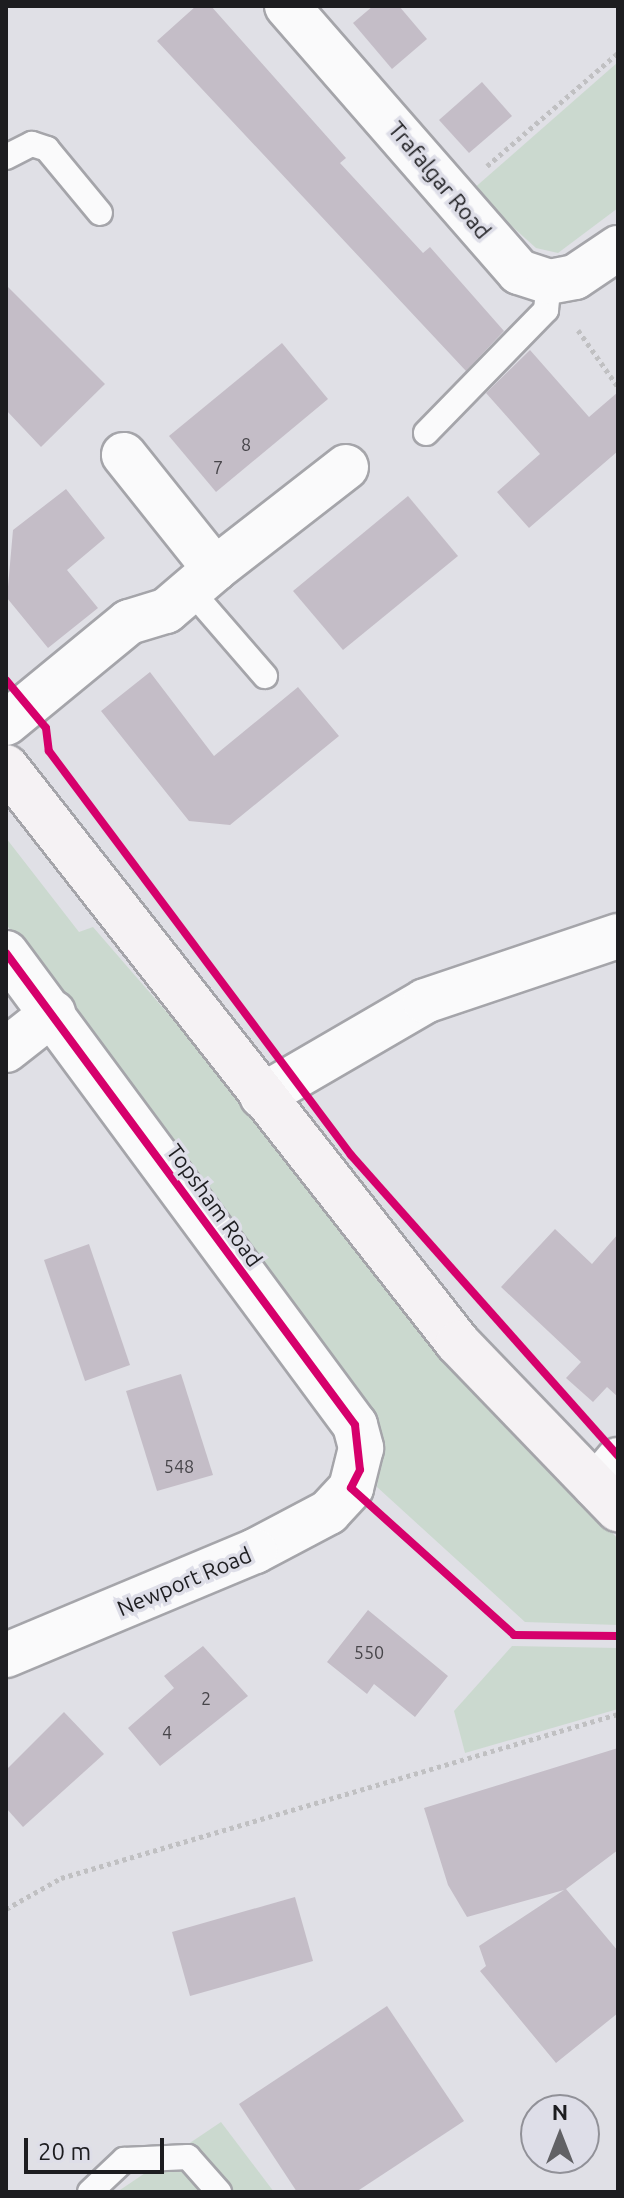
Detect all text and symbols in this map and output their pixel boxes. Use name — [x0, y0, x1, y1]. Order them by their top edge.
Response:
street label: Trafalgar Road — [383, 116, 497, 244]
house number: 8 — [241, 433, 251, 455]
house number: 7 — [213, 456, 223, 478]
street label: Topsham Road — [162, 1139, 268, 1271]
house number: 548 — [164, 1455, 194, 1477]
street label: Newport Road — [113, 1541, 255, 1621]
house number: 550 — [354, 1641, 384, 1663]
house number: 2 — [201, 1687, 211, 1709]
house number: 4 — [162, 1721, 172, 1743]
north arrow — [520, 2094, 600, 2174]
text: N — [552, 2099, 568, 2124]
scale bar — [28, 2122, 168, 2172]
text: 20 m — [38, 2138, 91, 2165]

